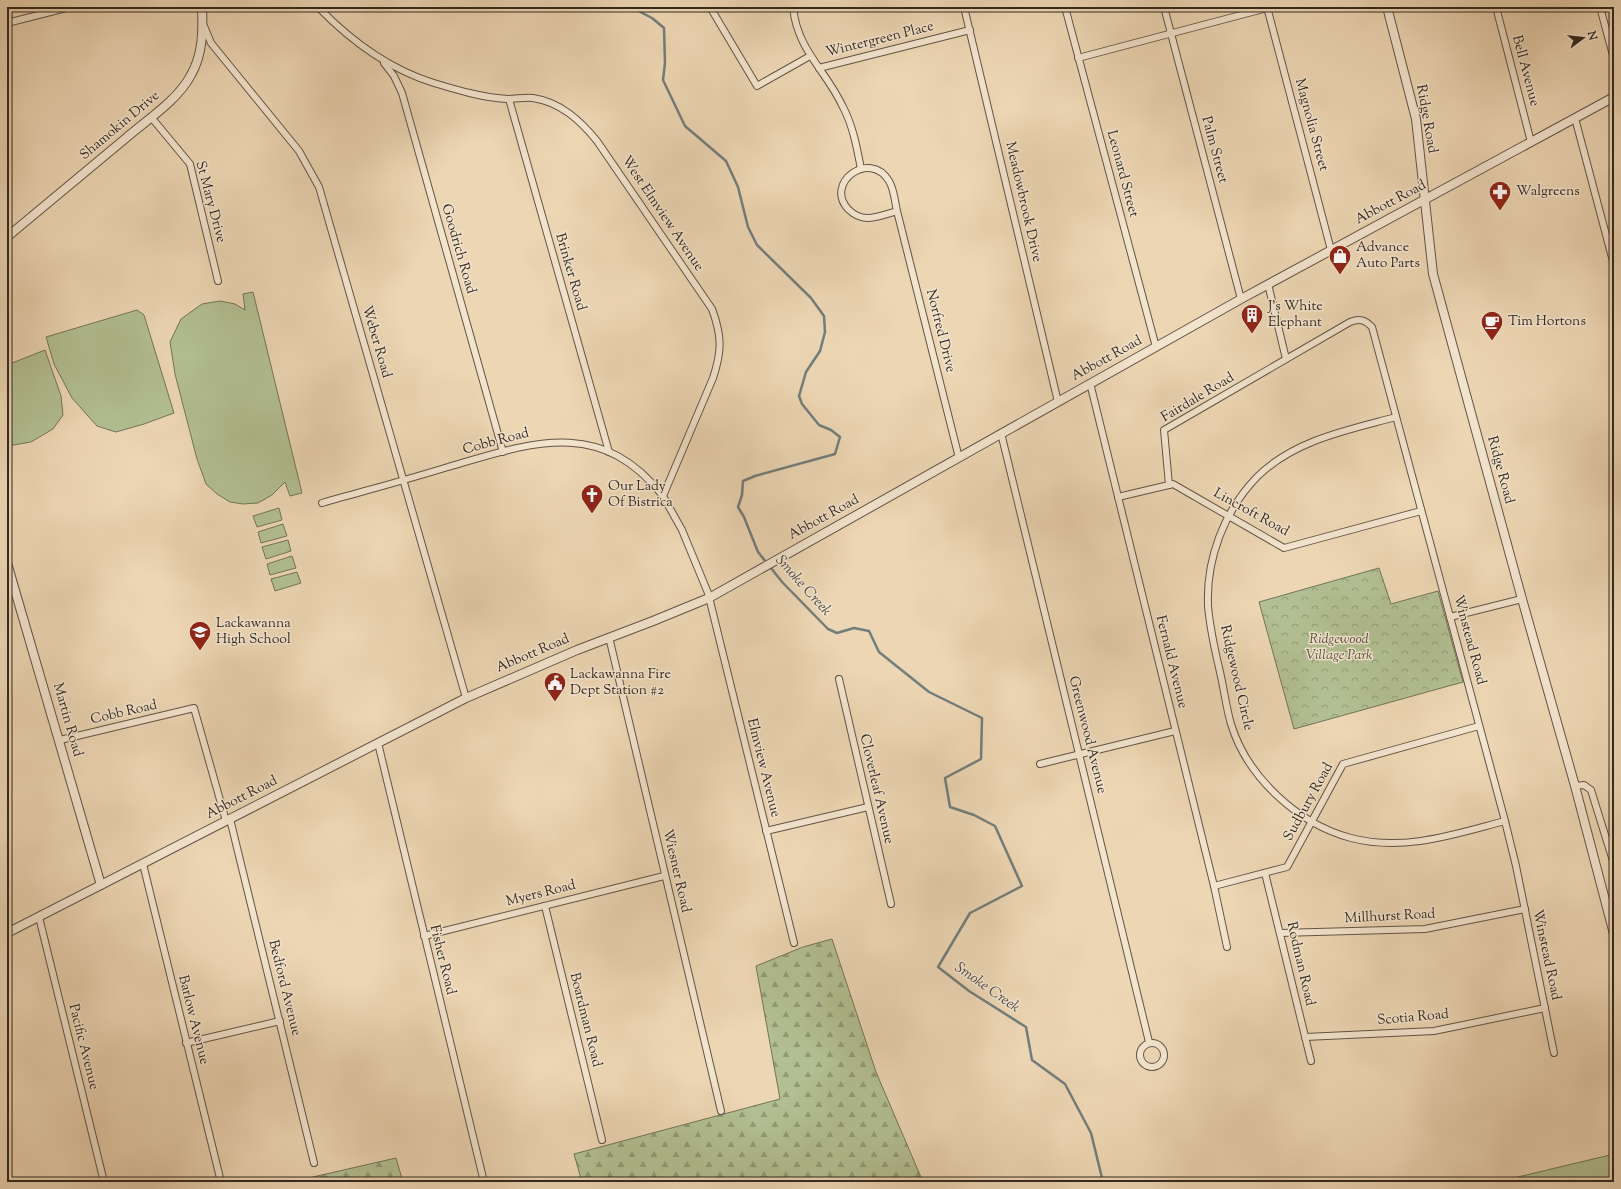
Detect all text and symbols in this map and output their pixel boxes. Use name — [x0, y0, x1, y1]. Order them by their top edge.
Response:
street label: Wintergreen Place — [824, 17, 936, 63]
north arrow — [1563, 18, 1603, 58]
text: N — [1583, 28, 1601, 42]
street label: Bell Avenue — [1506, 33, 1544, 109]
street label: Magnolia Street — [1289, 76, 1333, 174]
street label: Ridge Road — [1410, 83, 1442, 155]
street label: Shamokin Drive — [76, 87, 164, 165]
street label: Palm Street — [1195, 114, 1233, 186]
street label: Leonard Street — [1101, 128, 1143, 220]
street label: Meadowbrook Drive — [999, 140, 1047, 264]
street label: West Elmview Avenue — [616, 152, 708, 276]
street label: St Mary Drive — [189, 159, 231, 245]
street label: Abbott Road — [1352, 176, 1430, 230]
pharmacy icon: Walgreens — [1487, 179, 1513, 212]
place label: Walgreens — [1516, 182, 1580, 202]
street label: Goodrich Road — [436, 202, 480, 296]
street label: Brinker Road — [549, 231, 591, 313]
place label: Advance Auto Parts — [1356, 238, 1420, 274]
shop icon: Advance Auto Parts — [1327, 243, 1353, 276]
street label: Norfred Drive — [920, 287, 960, 375]
place label: J's White Elephant — [1267, 297, 1323, 333]
building icon: J's White Elephant — [1239, 302, 1265, 335]
street label: Weber Road — [356, 303, 396, 381]
cafe icon: Tim Hortons — [1479, 309, 1505, 342]
place label: Tim Hortons — [1508, 312, 1586, 332]
street label: Abbott Road — [1068, 331, 1146, 387]
street label: Fairdale Road — [1158, 368, 1238, 428]
street label: Cobb Road — [461, 424, 532, 460]
street label: Ridge Road — [1481, 434, 1519, 506]
place label: Our Lady Of Bistrica — [608, 477, 673, 513]
church icon: Our Lady Of Bistrica — [579, 482, 605, 515]
street label: Lincroft Road — [1209, 484, 1293, 542]
street label: Abbott Road — [785, 490, 863, 546]
water label: Smoke Creek — [770, 551, 836, 621]
street label: Winstead Road — [1447, 593, 1491, 687]
street label: Fernald Avenue — [1150, 613, 1192, 711]
place label: Lackawanna High School — [216, 614, 291, 650]
school or university icon: Lackawanna High School — [187, 619, 213, 652]
street label: Ridgewood Circle — [1214, 623, 1258, 733]
street label: Abbott Road — [493, 630, 573, 678]
park label: Ridgewood Village Park — [1306, 630, 1373, 666]
place label: Lackawanna Fire Dept Station #2 — [570, 665, 671, 701]
public building icon: Lackawanna Fire Dept Station #2 — [542, 670, 568, 703]
street label: Greenwood Avenue — [1063, 674, 1111, 796]
street label: Martin Road — [47, 681, 87, 759]
street label: Cobb Road — [89, 696, 159, 730]
street label: Elmview Avenue — [741, 716, 785, 820]
street label: Cloverleaf Avenue — [854, 732, 898, 846]
street label: Sudbury Road — [1279, 759, 1339, 845]
street label: Abbott Road — [203, 771, 281, 825]
street label: Wiesner Road — [657, 827, 695, 915]
street label: Myers Road — [504, 876, 578, 912]
street label: Millhurst Road — [1344, 905, 1436, 929]
street label: Winstead Road — [1527, 908, 1565, 1002]
street label: Rodman Road — [1281, 920, 1319, 1008]
street label: Fisher Road — [424, 923, 460, 997]
street label: Bedford Avenue — [262, 938, 306, 1038]
water label: Smoke Creek — [950, 958, 1024, 1018]
street label: Boardman Road — [564, 971, 606, 1069]
street label: Barlow Avenue — [172, 973, 214, 1067]
street label: Pacific Avenue — [63, 1002, 103, 1092]
street label: Scotia Road — [1376, 1005, 1450, 1031]

